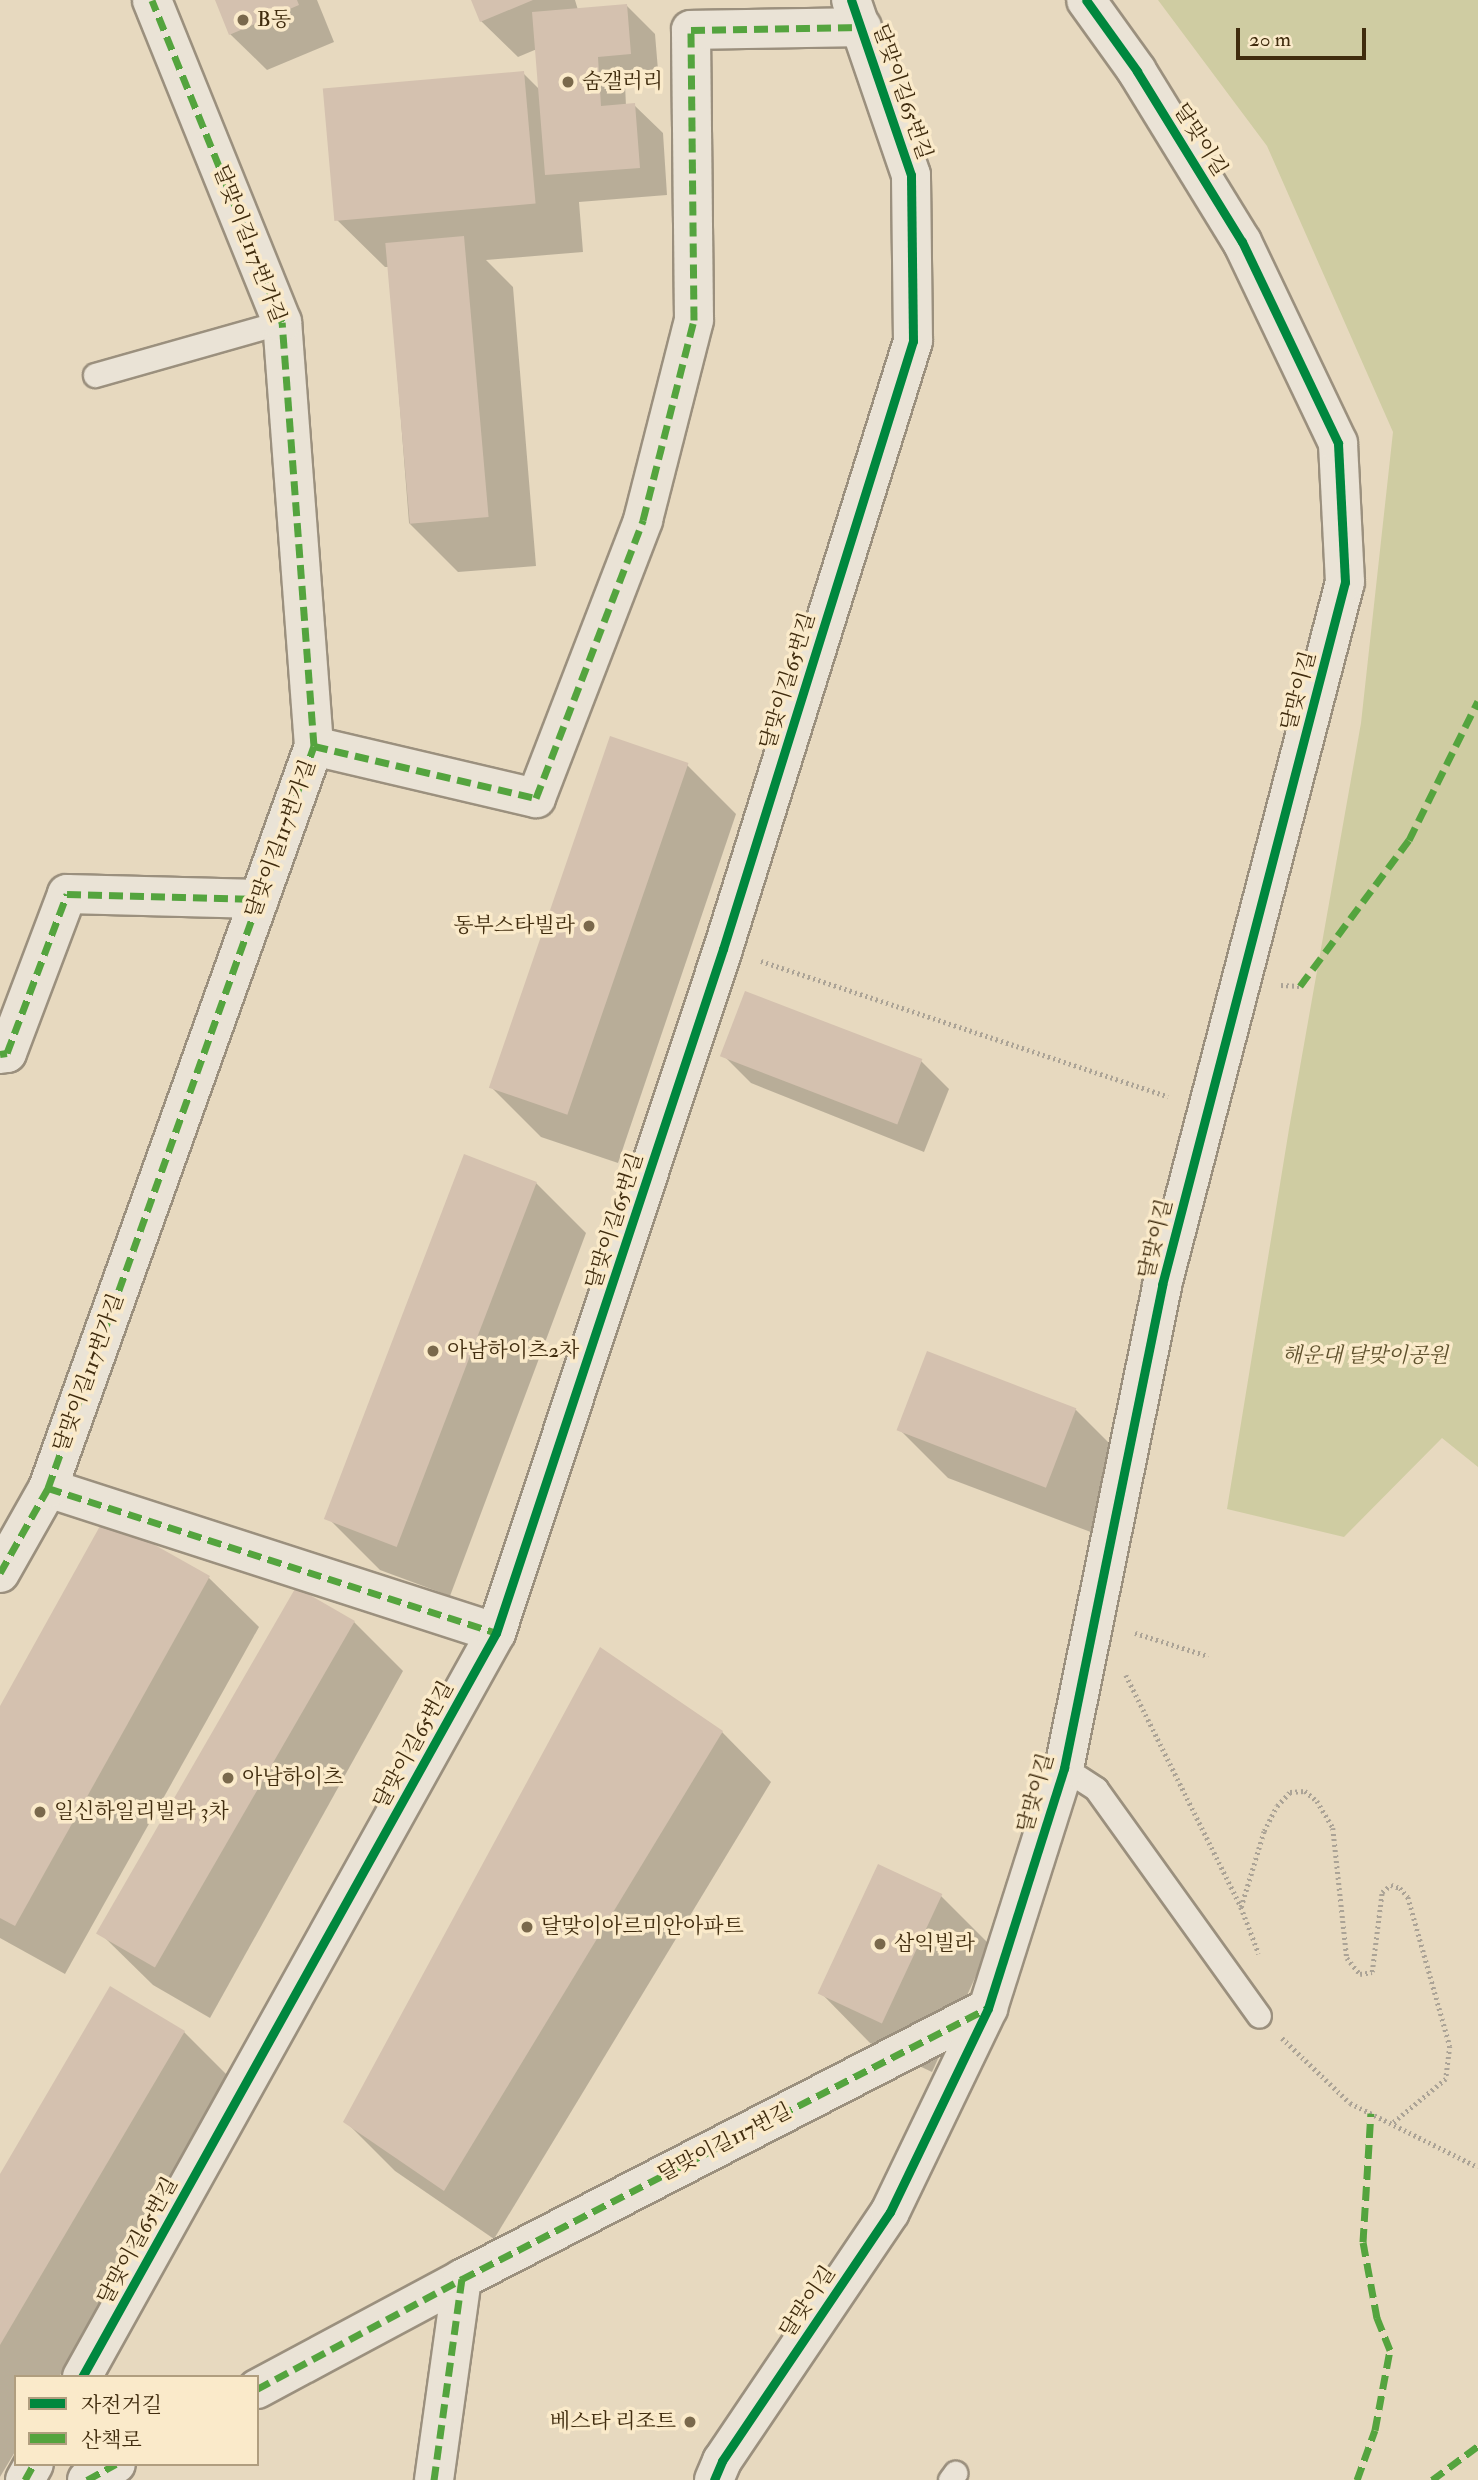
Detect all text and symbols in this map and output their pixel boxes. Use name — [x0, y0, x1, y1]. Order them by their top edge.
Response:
place label: B동 — [257, 7, 291, 33]
marker: B동 — [235, 12, 251, 28]
scale bar — [1240, 14, 1370, 58]
street label: 달맞이길65번길 — [867, 21, 937, 163]
text: 20 m — [1249, 26, 1291, 53]
place label: 숨갤러리 — [582, 69, 663, 95]
marker: 숨갤러리 — [560, 74, 576, 90]
street label: 달맞이길 — [1168, 99, 1232, 181]
street label: 달맞이길117번가길 — [207, 162, 291, 326]
street label: 달맞이길65번길 — [755, 610, 821, 752]
street label: 달맞이길 — [1276, 649, 1322, 733]
street label: 달맞이길117번가길 — [241, 756, 321, 922]
place label: 동부스타빌라 — [453, 913, 575, 939]
marker: 동부스타빌라 — [581, 918, 597, 934]
street label: 달맞이길65번길 — [581, 1150, 649, 1292]
street label: 달맞이길 — [1134, 1197, 1178, 1281]
street label: 달맞이길117번가길 — [49, 1290, 129, 1456]
place label: 아남하이츠2차 — [447, 1338, 579, 1364]
marker: 아남하이츠2차 — [425, 1343, 441, 1359]
park label: 해운대 달맞이공원 — [1282, 1343, 1448, 1369]
street label: 달맞이길65번길 — [369, 1677, 459, 1813]
street label: 달맞이길 — [1013, 1751, 1059, 1835]
place label: 아남하이츠 — [242, 1765, 343, 1791]
marker: 아남하이츠 — [220, 1770, 236, 1786]
place label: 일신하일리빌라 3차 — [54, 1799, 229, 1825]
marker: 일신하일리빌라 3차 — [32, 1804, 48, 1820]
place label: 달맞이아르미안아파트 — [541, 1914, 744, 1940]
marker: 달맞이아르미안아파트 — [519, 1919, 535, 1935]
place label: 삼익빌라 — [894, 1931, 975, 1957]
marker: 삼익빌라 — [872, 1936, 888, 1952]
street label: 달맞이길117번길 — [654, 2099, 796, 2187]
street label: 달맞이길65번길 — [93, 2173, 183, 2309]
street label: 달맞이길 — [775, 2261, 841, 2343]
legend — [14, 2375, 259, 2466]
text: 자전거길 — [81, 2392, 162, 2419]
place label: 베스타 리조트 — [550, 2409, 676, 2435]
marker: 베스타 리조트 — [682, 2414, 698, 2430]
text: 산책로 — [81, 2427, 142, 2454]

